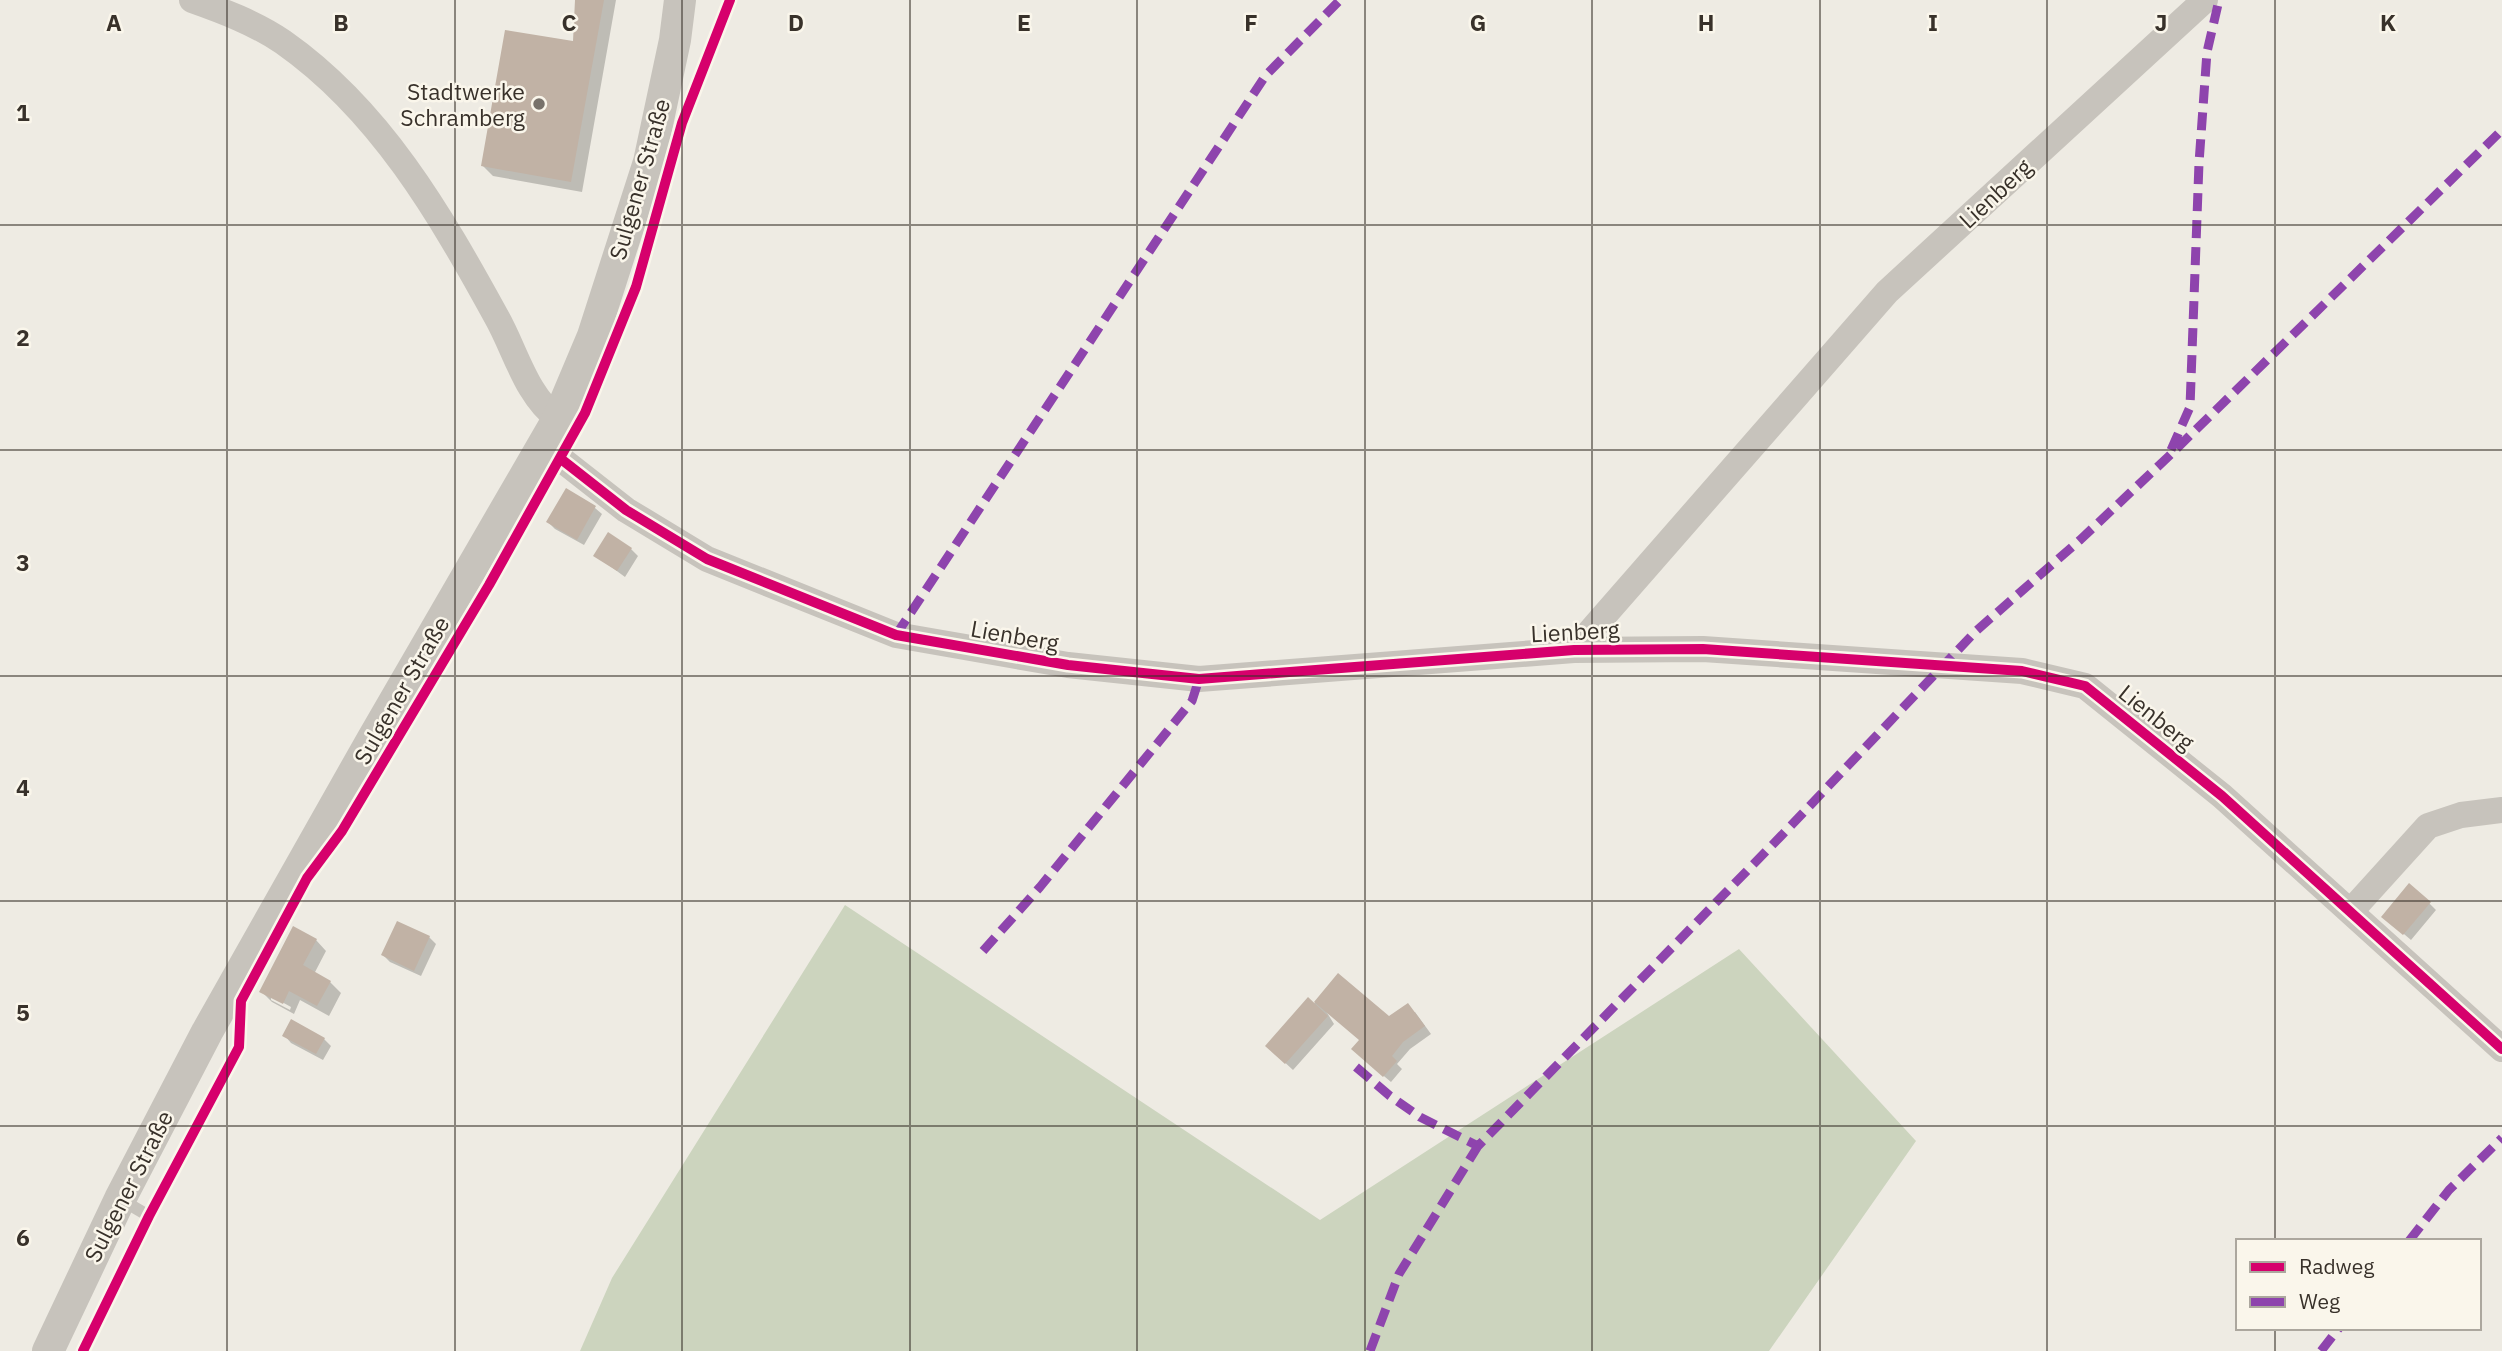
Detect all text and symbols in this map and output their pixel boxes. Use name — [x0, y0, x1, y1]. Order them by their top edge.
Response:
text: A — [106, 7, 122, 37]
text: B — [333, 7, 349, 37]
text: C — [562, 7, 577, 37]
text: D — [788, 7, 804, 37]
text: E — [1017, 7, 1031, 37]
text: F — [1244, 7, 1258, 37]
text: G — [1470, 7, 1486, 37]
text: H — [1698, 7, 1714, 37]
text: I — [1928, 7, 1938, 37]
text: J — [2155, 7, 2167, 37]
text: K — [2380, 7, 2396, 37]
place label: Stadtwerke Schramberg — [400, 76, 525, 132]
street label: Sulgener Straße — [602, 95, 676, 263]
marker: Stadtwerke Schramberg — [531, 96, 547, 112]
text: 1 — [16, 97, 30, 127]
street label: Lienberg — [1952, 152, 2038, 234]
text: 2 — [16, 322, 30, 352]
text: 3 — [16, 547, 30, 577]
street label: Sulgener Straße — [346, 610, 456, 770]
street label: Lienberg — [969, 613, 1061, 657]
street label: Lienberg — [1530, 614, 1620, 648]
street label: Lienberg — [2113, 677, 2201, 757]
text: 4 — [16, 772, 30, 802]
text: 5 — [16, 997, 30, 1027]
street label: Sulgener Straße — [77, 1105, 179, 1267]
text: 6 — [16, 1222, 30, 1252]
legend — [2236, 1239, 2481, 1330]
text: Radweg — [2299, 1252, 2374, 1280]
text: Weg — [2299, 1287, 2340, 1315]

